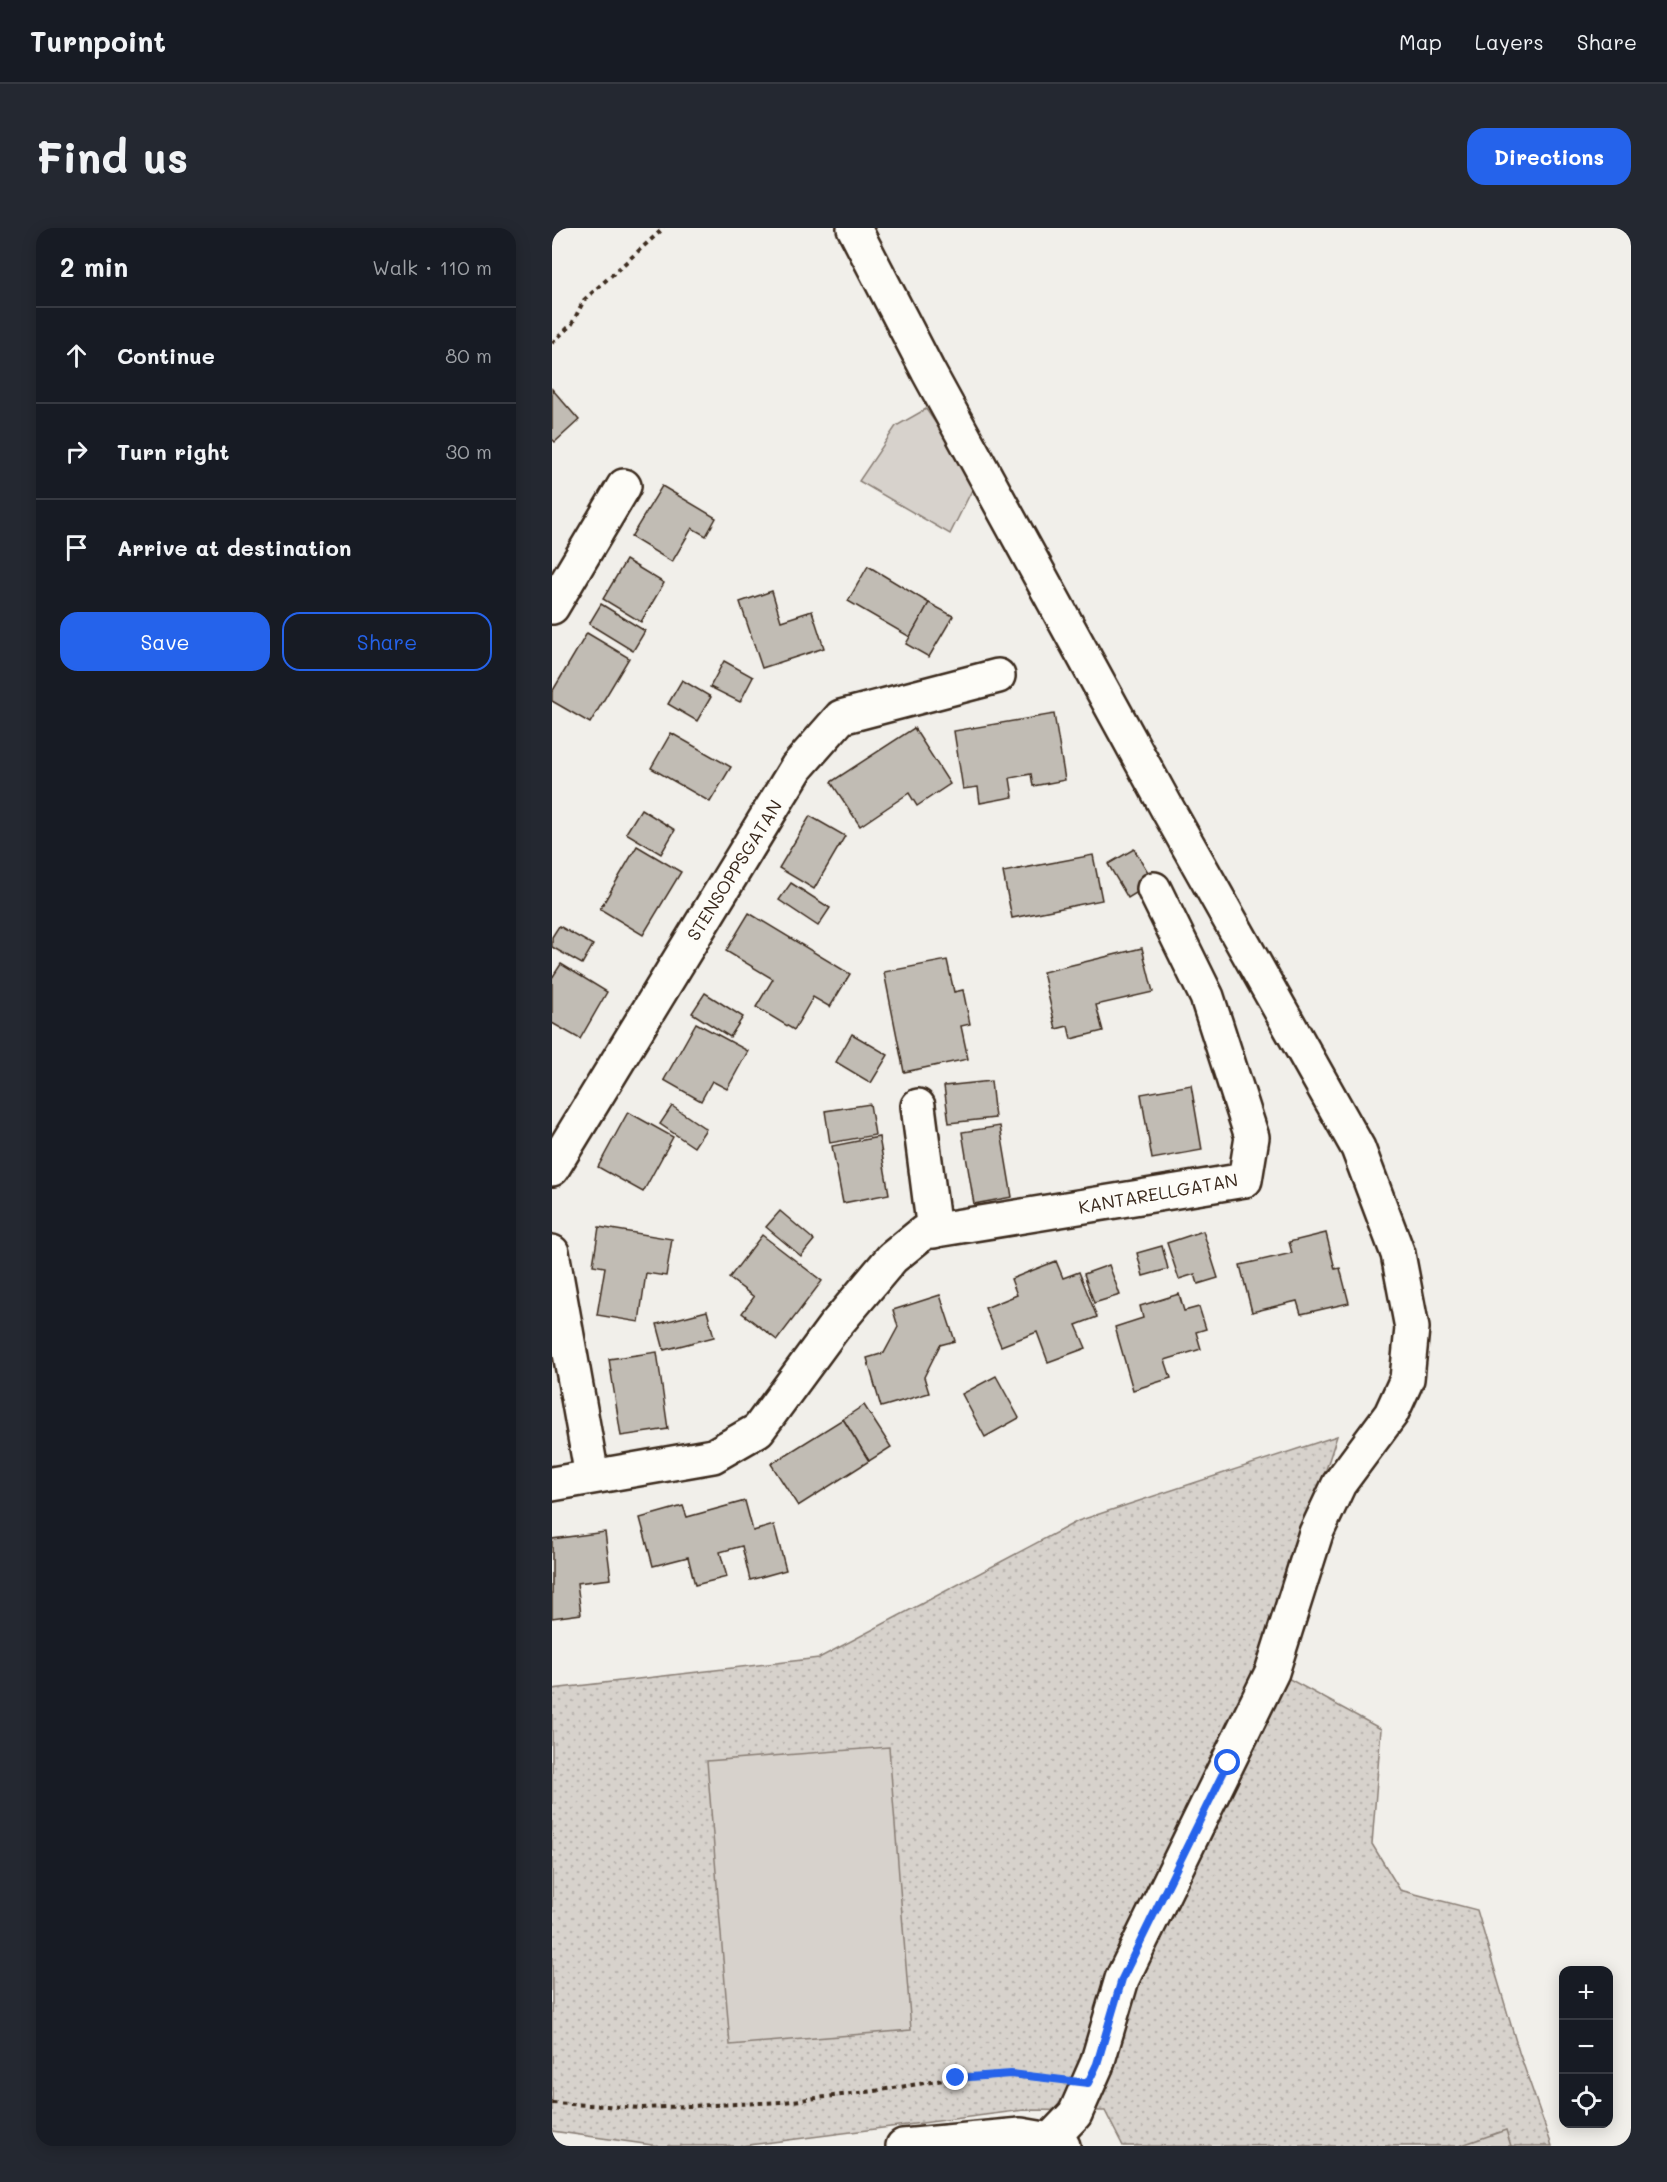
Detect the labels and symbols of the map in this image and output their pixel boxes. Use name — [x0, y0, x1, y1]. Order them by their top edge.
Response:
street label: STENSOPPSGATAN — [681, 795, 787, 945]
street label: KANTARELLGATAN — [1076, 1167, 1240, 1219]
route start — [1214, 1749, 1240, 1775]
route end — [942, 2064, 968, 2090]

